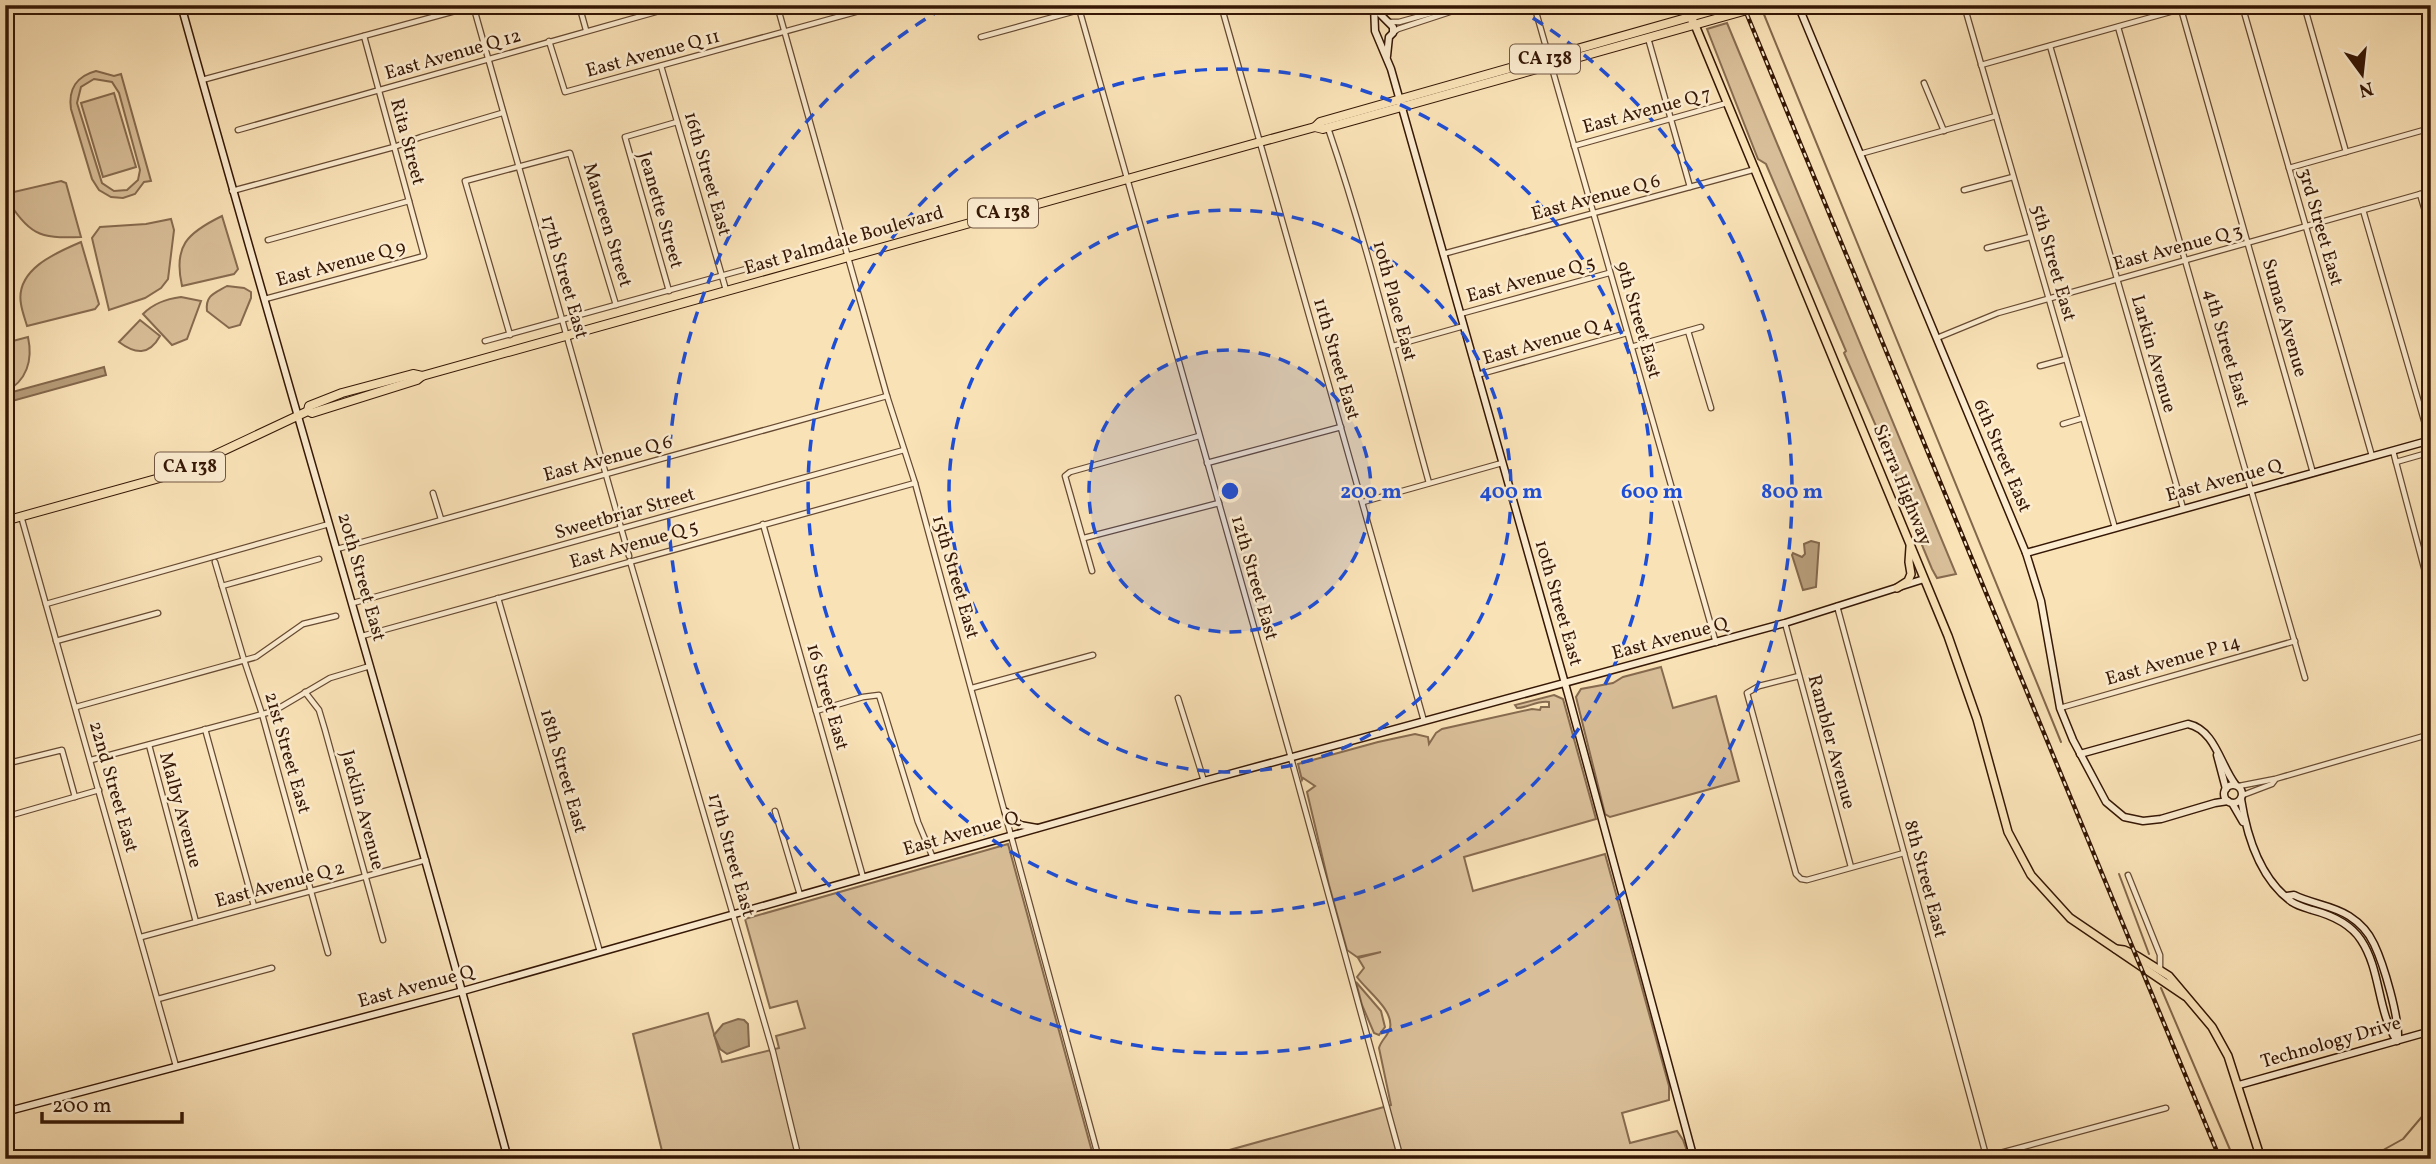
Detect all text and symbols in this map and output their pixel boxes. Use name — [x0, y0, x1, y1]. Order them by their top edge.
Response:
street label: East Avenue Q 12 — [382, 23, 524, 87]
street label: East Avenue Q 11 — [583, 24, 723, 84]
north arrow — [2328, 38, 2398, 108]
road number: CA 138 — [1510, 44, 1580, 74]
text: N — [2356, 74, 2376, 103]
street label: East Avenue Q 7 — [1580, 81, 1714, 141]
street label: Rita Street — [383, 96, 431, 188]
street label: 16th Street East — [677, 109, 737, 239]
street label: Jeanette Street — [631, 148, 689, 272]
street label: Maureen Street — [576, 160, 638, 291]
street label: 3rd Street East — [2291, 165, 2349, 289]
street label: East Avenue Q 6 — [1529, 168, 1663, 228]
road number: CA 138 — [968, 198, 1038, 228]
street label: East Palmdale Boulevard — [741, 200, 947, 282]
street label: 5th Street East — [2024, 202, 2082, 325]
street label: 17th Street East — [534, 212, 594, 342]
street label: East Avenue Q 3 — [2110, 218, 2246, 278]
street label: East Avenue Q 9 — [273, 234, 409, 294]
street label: 10th Place East — [1365, 238, 1423, 364]
street label: East Avenue Q 5 — [1464, 250, 1598, 310]
street label: Sumac Avenue — [2255, 256, 2313, 380]
street label: 9th Street East — [1609, 258, 1667, 382]
street label: 4th Street East — [2197, 286, 2255, 411]
street label: Larkin Avenue — [2124, 292, 2182, 416]
street label: 11th Street East — [1306, 295, 1366, 423]
street label: East Avenue Q 4 — [1480, 310, 1616, 372]
street label: 6th Street East — [1966, 395, 2038, 517]
street label: Sierra Highway — [1866, 421, 1938, 549]
street label: East Avenue Q 6 — [541, 429, 675, 489]
road number: CA 138 — [155, 452, 225, 481]
street label: East Avenue Q — [2163, 453, 2286, 509]
text: 200 m — [1340, 478, 1402, 507]
text: 400 m — [1480, 478, 1542, 507]
text: 600 m — [1621, 478, 1683, 507]
text: 800 m — [1761, 478, 1823, 507]
centre of rings — [1218, 479, 1242, 503]
street label: Sweetbriar Street — [552, 481, 698, 546]
street label: 20th Street East — [330, 510, 392, 645]
street label: 15th Street East — [925, 512, 985, 642]
street label: 12th Street East — [1224, 513, 1284, 644]
street label: East Avenue Q 5 — [567, 514, 701, 576]
street label: 10th Street East — [1528, 537, 1588, 669]
street label: East Avenue Q — [1609, 611, 1732, 667]
street label: East Avenue P 14 — [2103, 629, 2243, 693]
street label: 16 Street East — [799, 641, 855, 754]
street label: Rambler Avenue — [1801, 672, 1861, 812]
street label: 21st Street East — [257, 689, 317, 817]
street label: 18th Street East — [533, 706, 593, 836]
street label: 22nd Street East — [82, 718, 144, 856]
street label: Jacklin Avenue — [334, 747, 390, 873]
street label: Malby Avenue — [152, 749, 208, 871]
street label: 17th Street East — [701, 790, 761, 920]
street label: East Avenue Q — [900, 805, 1023, 863]
street label: 8th Street East — [1897, 817, 1953, 941]
street label: East Avenue Q 2 — [212, 855, 348, 915]
street label: East Avenue Q — [355, 959, 478, 1015]
street label: Technology Drive — [2258, 1011, 2404, 1075]
scale bar — [42, 1080, 182, 1124]
text: 200 m — [52, 1092, 112, 1121]

